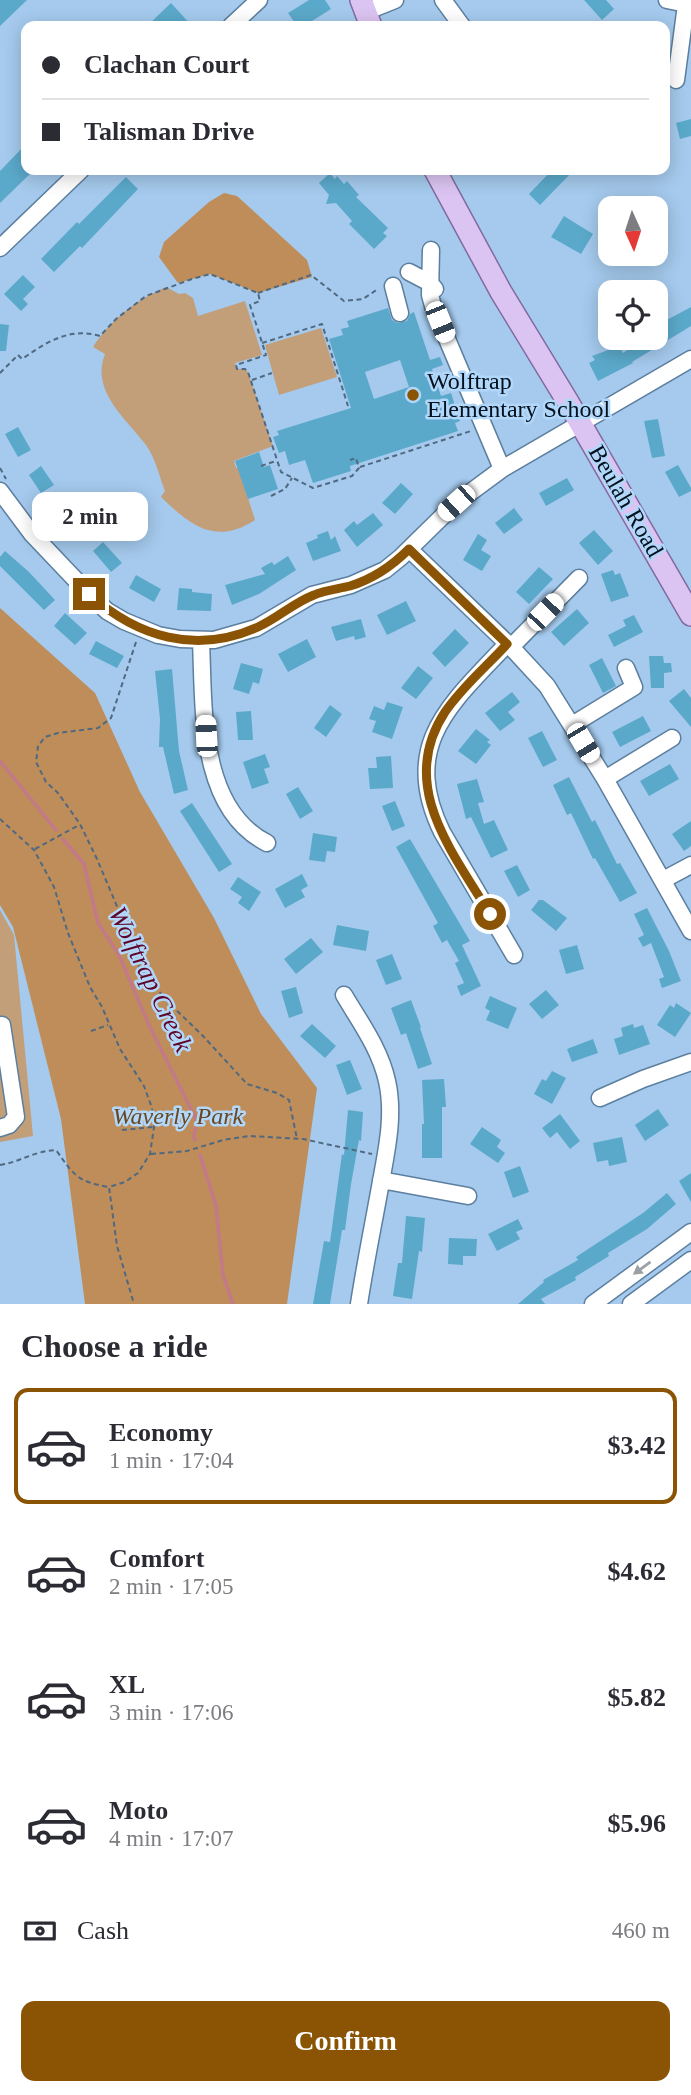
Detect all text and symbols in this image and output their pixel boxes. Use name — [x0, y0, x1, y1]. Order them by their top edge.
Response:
text: Clachan Court — [84, 50, 249, 79]
text: Talisman Drive — [84, 117, 254, 146]
north arrow — [598, 196, 668, 266]
map controls — [598, 196, 668, 350]
button: locate — [598, 280, 668, 350]
car — [423, 299, 458, 345]
place label: Wolftrap Elementary School — [427, 368, 611, 422]
marker: Wolftrap Elementary School — [405, 387, 421, 403]
street label: Beulah Road — [584, 441, 668, 561]
car — [434, 481, 479, 525]
callout: 2 min — [31, 492, 147, 542]
text: 2 min — [62, 504, 118, 529]
route end — [73, 578, 105, 610]
car — [523, 590, 568, 634]
car — [195, 714, 218, 758]
car — [564, 720, 603, 766]
route start — [474, 898, 506, 930]
water label: Wolftrap Creek — [103, 902, 198, 1057]
park label: Waverly Park — [113, 1103, 244, 1129]
one-way arrow — [633, 1261, 651, 1275]
text: Choose a ride — [21, 1328, 208, 1364]
icon: car — [25, 1415, 88, 1478]
text: Economy — [109, 1418, 213, 1447]
text: $3.42 — [608, 1431, 666, 1460]
text: 1 min · 17:04 — [109, 1448, 234, 1473]
icon: car — [25, 1541, 88, 1604]
text: Comfort — [109, 1544, 204, 1573]
text: $4.62 — [608, 1557, 666, 1586]
text: 2 min · 17:05 — [109, 1574, 234, 1599]
icon: car — [25, 1667, 88, 1730]
text: XL — [109, 1670, 145, 1699]
text: $5.82 — [608, 1683, 666, 1712]
text: 3 min · 17:06 — [109, 1700, 234, 1725]
icon: car — [25, 1793, 88, 1856]
text: Moto — [109, 1796, 168, 1825]
text: $5.96 — [608, 1809, 666, 1838]
text: 4 min · 17:07 — [109, 1826, 234, 1851]
icon: cash — [21, 1912, 59, 1950]
text: Cash — [77, 1916, 129, 1945]
text: 460 m — [612, 1918, 670, 1943]
button: Confirm — [21, 2001, 670, 2081]

